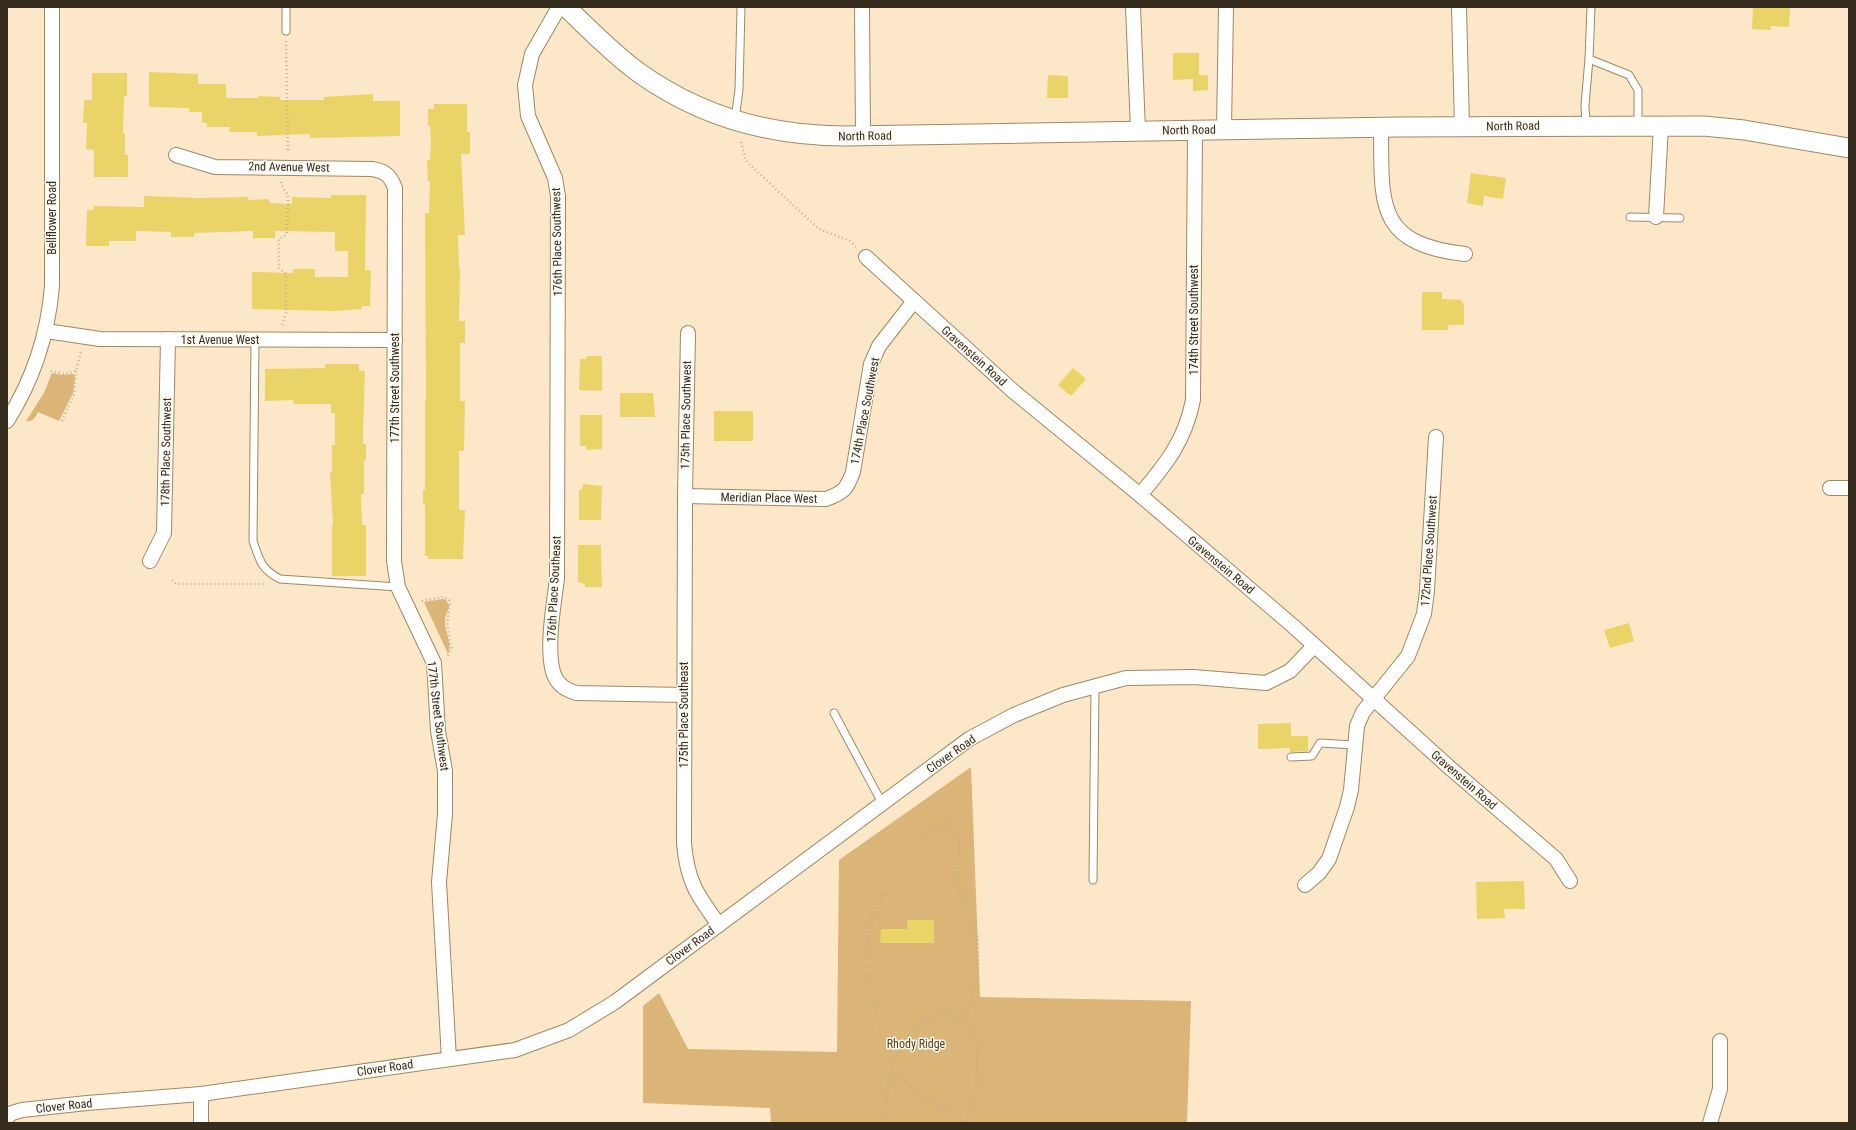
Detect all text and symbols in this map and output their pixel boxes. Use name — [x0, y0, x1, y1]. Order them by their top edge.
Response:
street label: North Road — [1486, 119, 1540, 133]
street label: North Road — [1162, 123, 1216, 137]
street label: North Road — [838, 129, 892, 143]
street label: 2nd Avenue West — [248, 159, 330, 175]
street label: Bellflower Road — [45, 181, 59, 255]
street label: 176th Place Southwest — [549, 187, 565, 297]
street label: 174th Street Southwest — [1187, 264, 1201, 375]
street label: Gravenstein Road — [939, 323, 1009, 389]
street label: 177th Street Southwest — [388, 332, 402, 443]
street label: 1st Avenue West — [181, 333, 260, 347]
street label: 174th Place Southwest — [848, 356, 882, 466]
street label: 175th Place Southwest — [678, 360, 694, 470]
street label: 178th Place Southwest — [158, 397, 174, 507]
street label: Meridian Place West — [720, 490, 818, 506]
street label: 172nd Place Southwest — [1418, 495, 1440, 607]
street label: Gravenstein Road — [1185, 533, 1257, 597]
street label: 176th Place Southeast — [544, 535, 564, 643]
street label: 177th Street Southwest — [424, 660, 452, 772]
street label: 175th Place Southeast — [677, 661, 691, 768]
street label: Clover Road — [924, 732, 978, 776]
street label: Gravenstein Road — [1428, 748, 1500, 812]
street label: Clover Road — [663, 924, 717, 968]
park label: Rhody Ridge — [887, 1037, 946, 1051]
street label: Clover Road — [356, 1057, 414, 1079]
street label: Clover Road — [35, 1096, 93, 1116]

